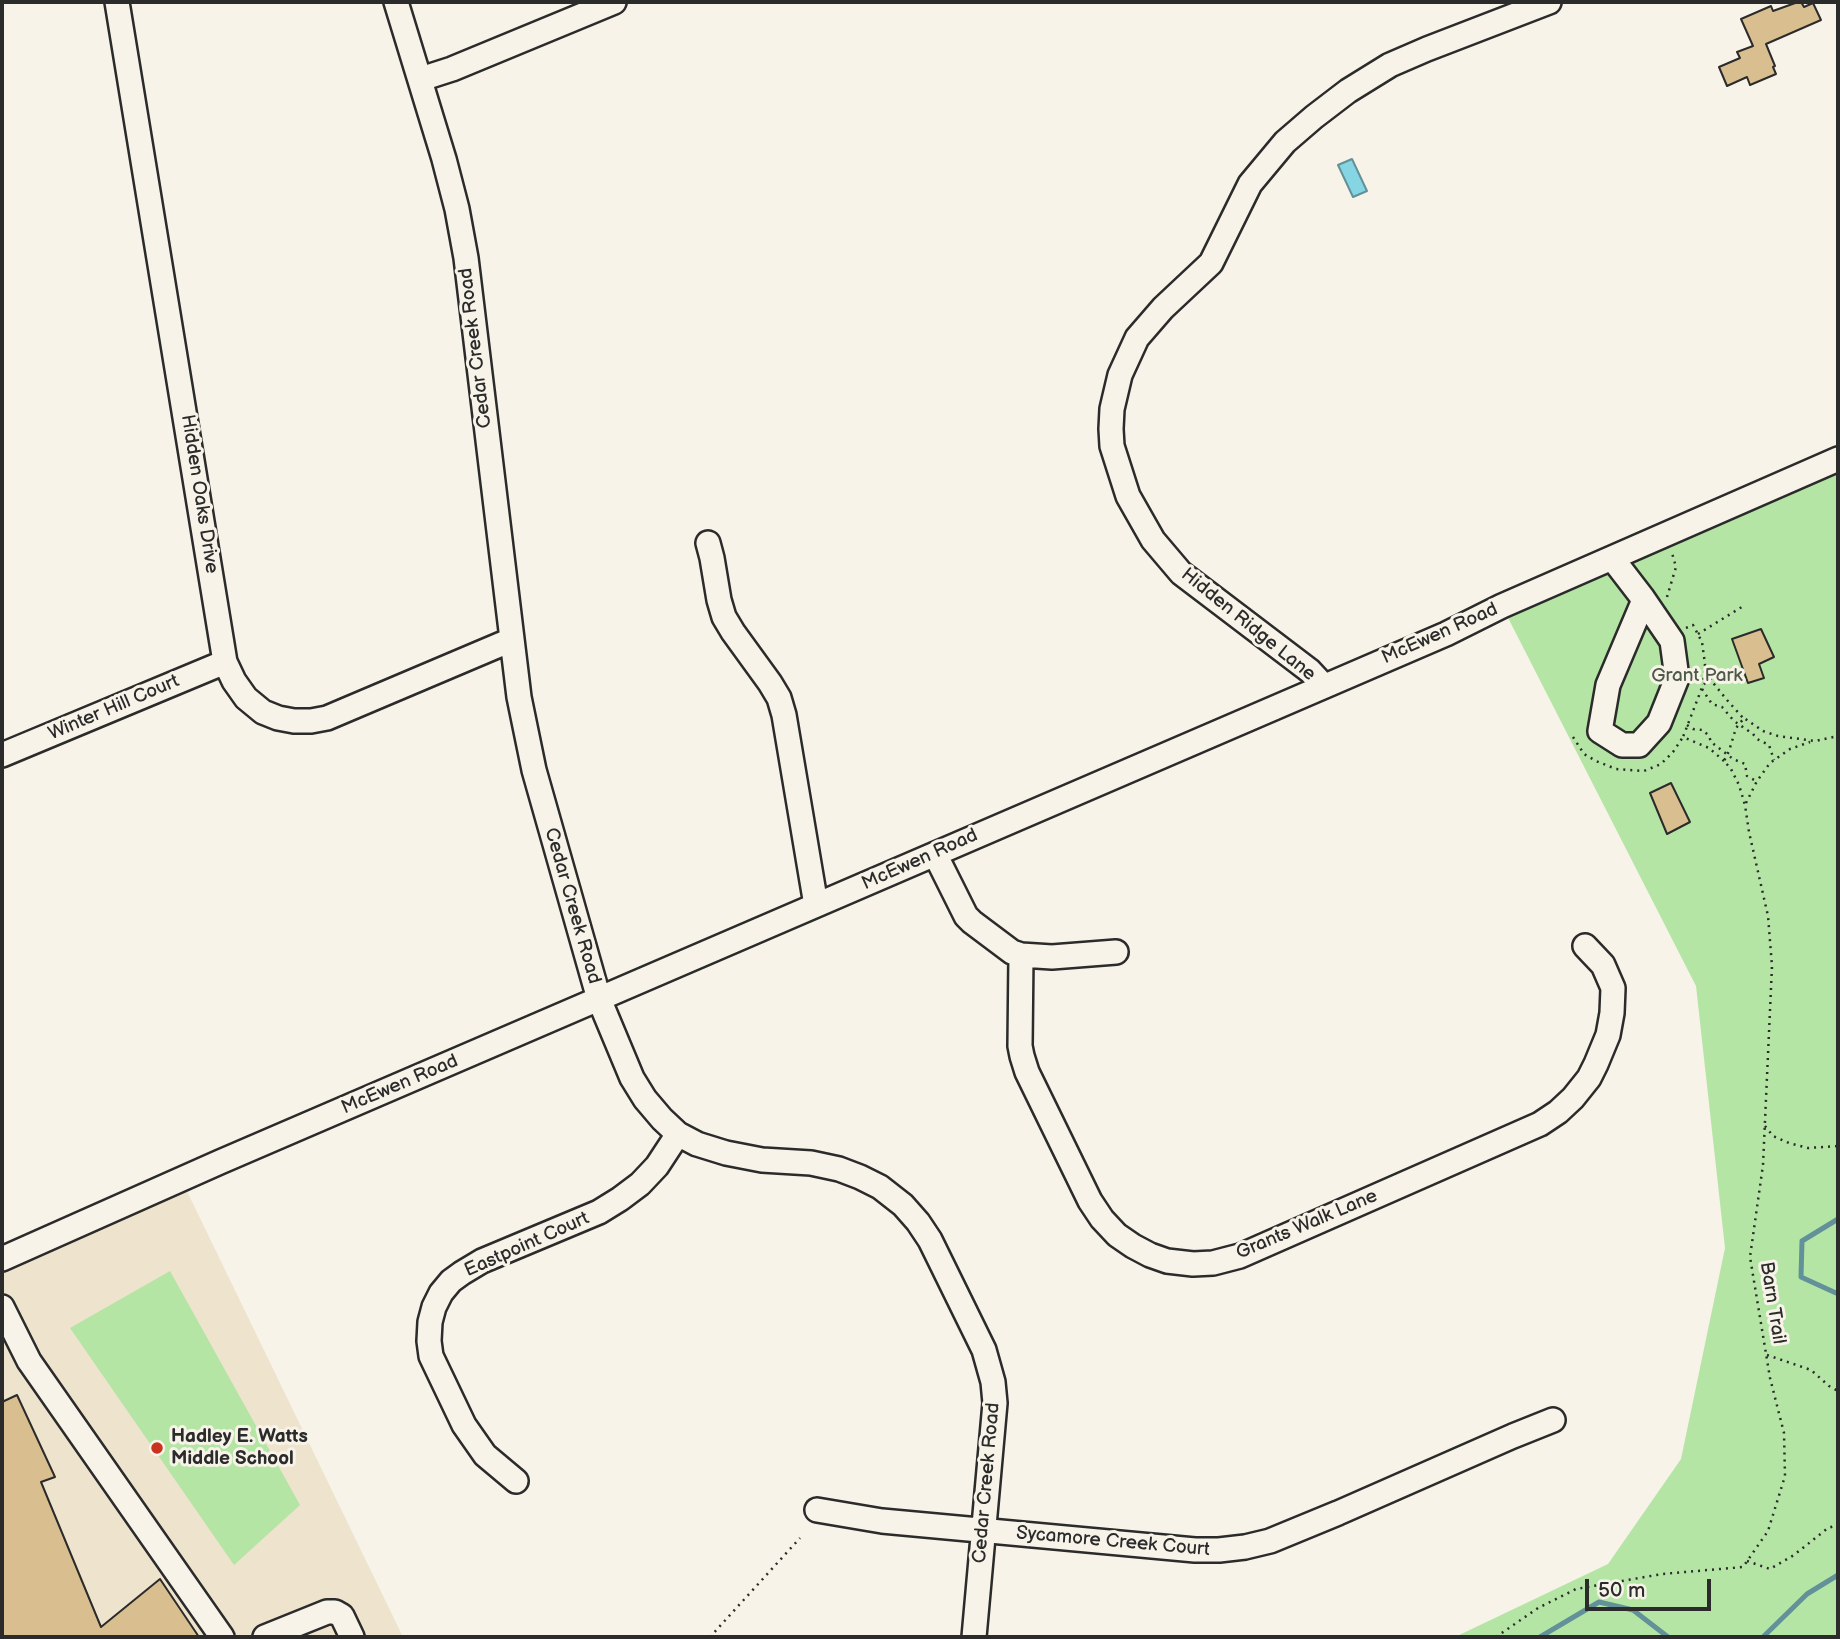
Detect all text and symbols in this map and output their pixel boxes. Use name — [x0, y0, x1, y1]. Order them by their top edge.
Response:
street label: Cedar Creek Road — [455, 267, 497, 429]
street label: Hidden Oaks Drive — [175, 413, 223, 575]
street label: Hidden Ridge Lane — [1176, 564, 1320, 686]
street label: McEwen Road — [1379, 598, 1501, 670]
park label: Grant Park — [1651, 665, 1743, 687]
street label: Winter Hill Court — [45, 670, 183, 746]
street label: McEwen Road — [859, 824, 981, 896]
street label: Cedar Creek Road — [539, 825, 605, 987]
street label: McEwen Road — [338, 1050, 462, 1120]
street label: Grants Walk Lane — [1233, 1185, 1381, 1265]
street label: Eastpoint Court — [461, 1207, 593, 1283]
street label: Barn Trail — [1754, 1260, 1790, 1346]
street label: Cedar Creek Road — [969, 1402, 1005, 1564]
place label: Hadley E. Watts Middle School — [171, 1426, 308, 1470]
marker: Hadley E. Watts Middle School — [149, 1440, 165, 1456]
street label: Sycamore Creek Court — [1015, 1522, 1211, 1562]
scale bar — [1588, 1566, 1714, 1610]
text: 50 m — [1598, 1578, 1645, 1603]

